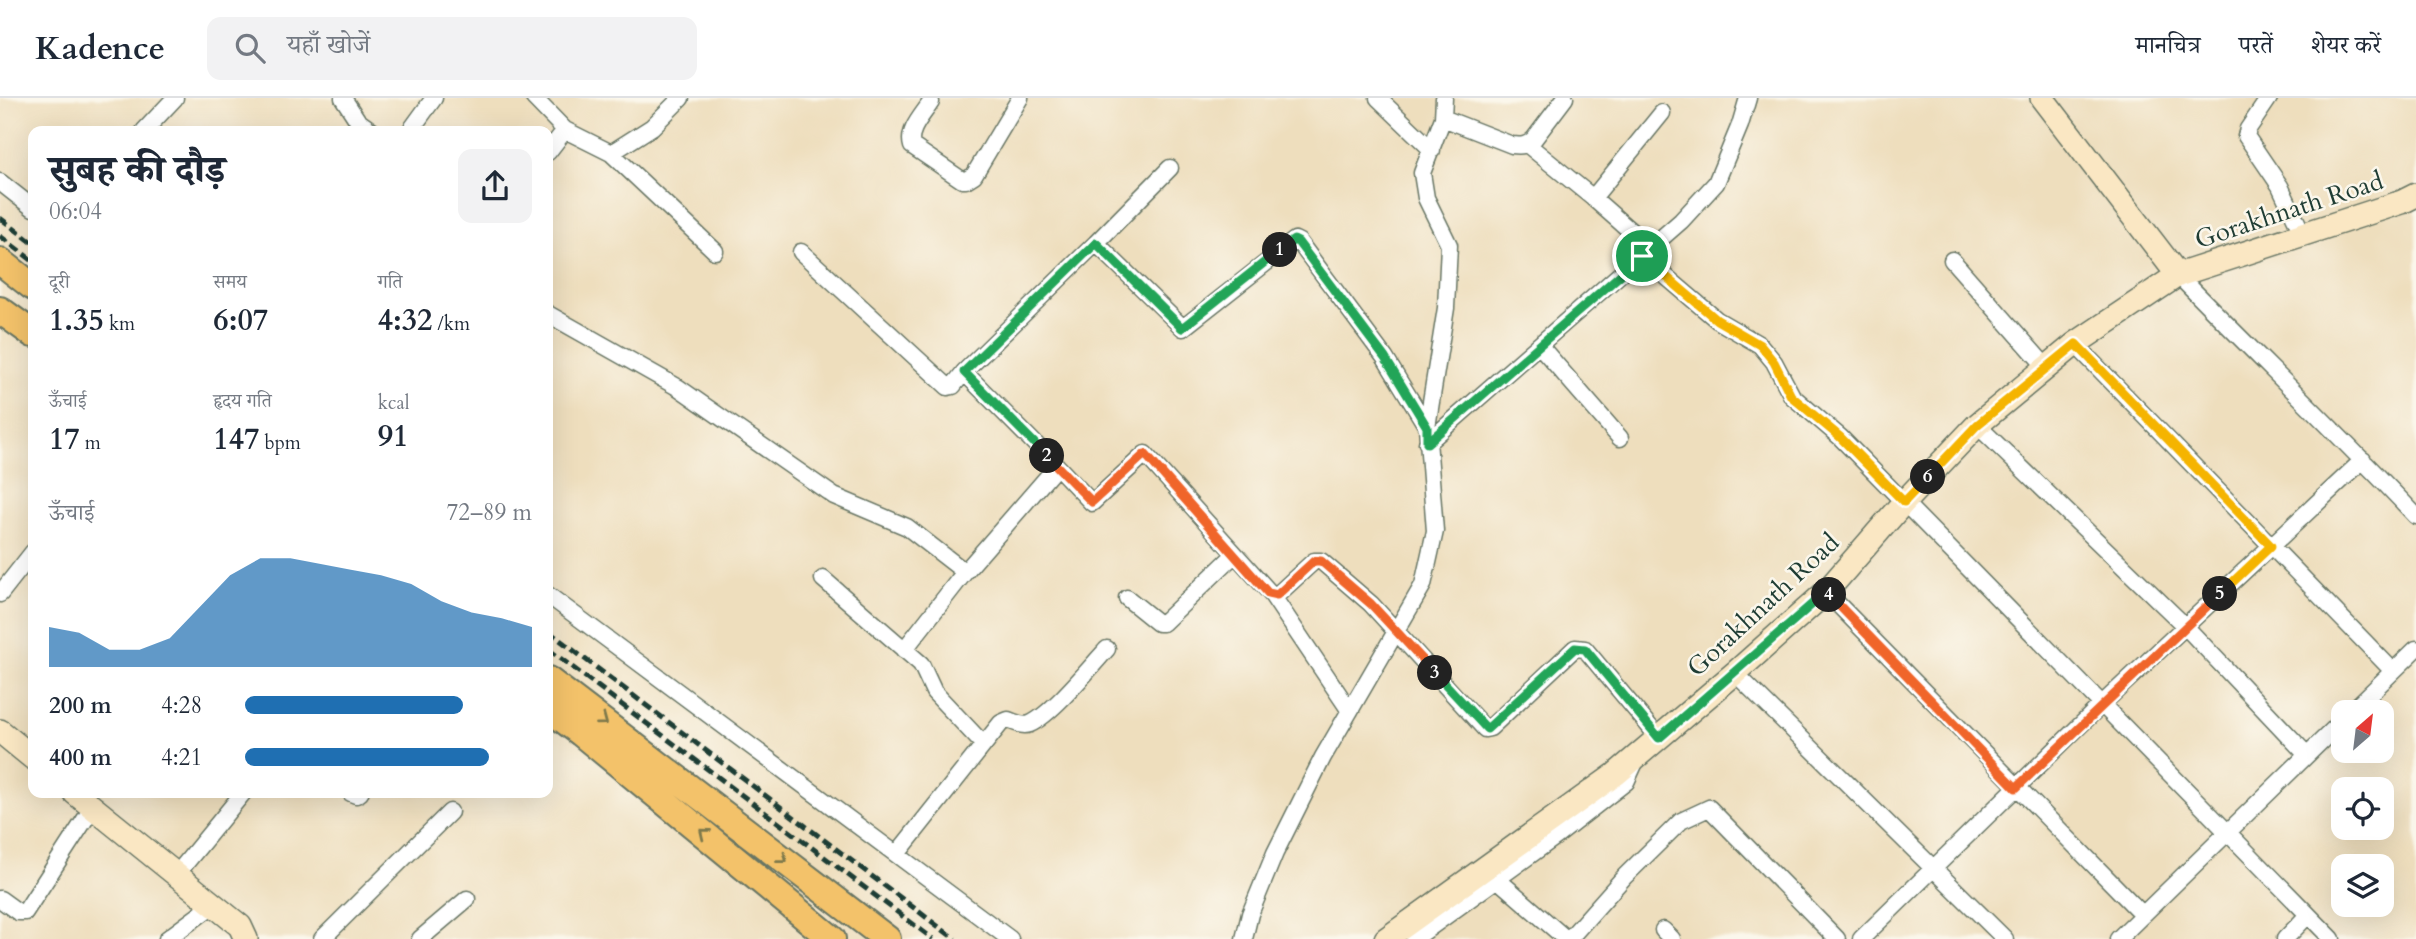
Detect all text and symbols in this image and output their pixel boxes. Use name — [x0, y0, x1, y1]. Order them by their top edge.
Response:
search box — [207, 17, 697, 80]
text: Kadence — [35, 26, 165, 71]
text: यहाँ खोजें — [287, 27, 370, 62]
icon: search — [231, 29, 269, 67]
text: मानचित्र — [2136, 29, 2201, 62]
text: परतें — [2239, 29, 2273, 62]
text: शेयर करें — [2311, 29, 2381, 62]
text: सुबह की दौड़ — [49, 144, 225, 196]
button: share — [458, 149, 532, 223]
street label: Gorakhnath Road — [2190, 163, 2388, 257]
text: 06:04 — [49, 196, 102, 227]
pin — [1612, 226, 1672, 286]
pin: 1 — [1262, 232, 1298, 268]
text: 1 — [1275, 236, 1284, 262]
icon: arrive — [1623, 237, 1661, 275]
text: दूरी — [49, 269, 70, 295]
text: समय — [213, 269, 247, 295]
text: गति — [378, 269, 403, 295]
text: 1.35 — [49, 300, 104, 341]
text: 6:07 — [213, 300, 268, 341]
text: 4:32 — [378, 300, 432, 341]
text: km — [104, 311, 135, 337]
text: /km — [432, 311, 470, 337]
text: ऊँचाई — [49, 388, 86, 414]
text: हृदय गति — [213, 388, 272, 414]
text: kcal — [378, 390, 410, 416]
text: 91 — [378, 416, 408, 457]
text: 17 — [49, 419, 80, 460]
text: 147 — [213, 419, 259, 460]
text: m — [80, 430, 101, 456]
text: bpm — [259, 430, 301, 456]
pin: 2 — [1030, 438, 1064, 474]
text: 2 — [1042, 442, 1051, 468]
pin: 6 — [1910, 460, 1946, 494]
text: 6 — [1923, 463, 1932, 489]
text: ऊँचाई — [49, 497, 94, 528]
text: 72–89 m — [447, 497, 532, 528]
street label: Gorakhnath Road — [1679, 525, 1847, 685]
pin: 5 — [2202, 576, 2238, 612]
pin: 4 — [1812, 578, 1846, 612]
text: 5 — [2215, 580, 2224, 606]
text: 4 — [1824, 581, 1833, 607]
pin: 3 — [1418, 656, 1452, 690]
text: 3 — [1430, 659, 1439, 685]
text: 200 m — [49, 690, 112, 721]
text: 4:28 — [161, 690, 202, 721]
north arrow — [2331, 700, 2394, 763]
map controls — [2331, 700, 2394, 917]
one-way arrow — [595, 712, 607, 725]
text: 400 m — [49, 742, 112, 773]
text: 4:21 — [161, 742, 202, 773]
button: locate — [2331, 777, 2394, 840]
one-way arrow — [699, 829, 711, 842]
one-way arrow — [775, 851, 788, 863]
button: layers — [2331, 854, 2394, 917]

